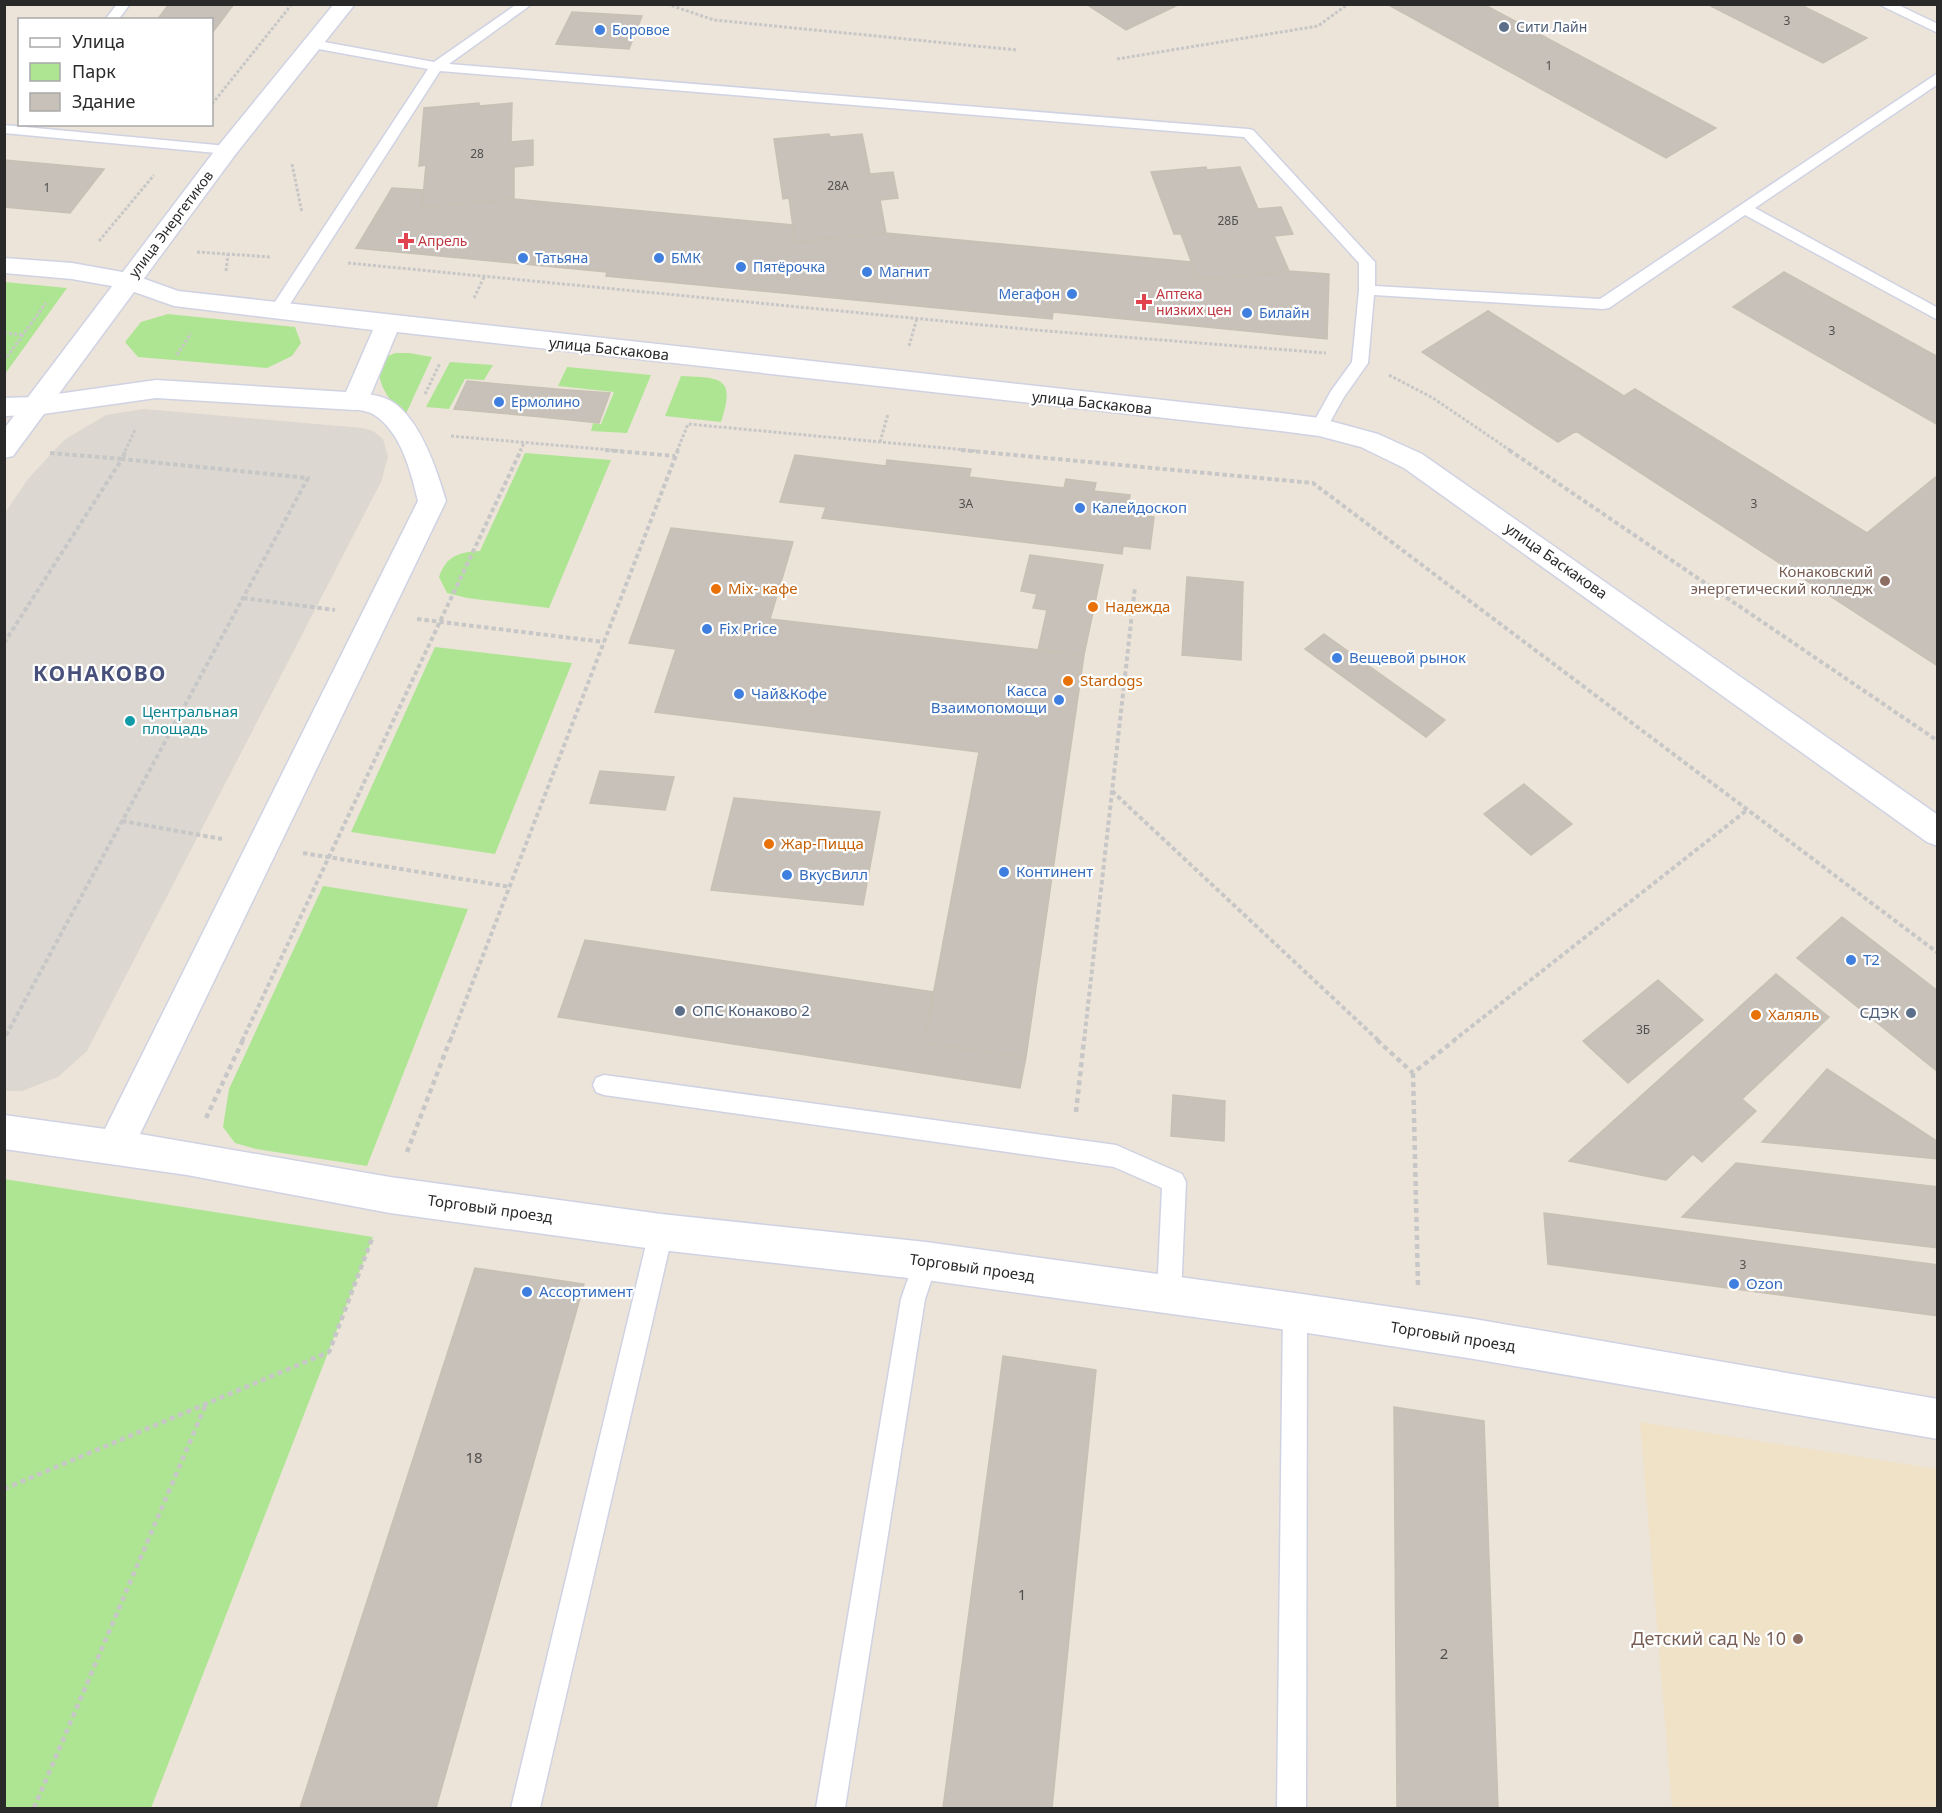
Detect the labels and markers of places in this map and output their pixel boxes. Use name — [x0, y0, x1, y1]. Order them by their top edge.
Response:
place label: Сити Лайн — [1516, 17, 1587, 36]
place label: Боровое — [612, 20, 670, 39]
marker: Сити Лайн — [1497, 20, 1511, 34]
marker: Боровое — [593, 23, 607, 37]
place label: Апрель — [418, 231, 468, 250]
marker: Апрель — [399, 234, 413, 248]
place label: Татьяна — [535, 248, 588, 267]
place label: БМК — [671, 248, 701, 267]
marker: Татьяна — [516, 251, 530, 265]
marker: БМК — [652, 251, 666, 265]
place label: Пятёрочка — [753, 257, 825, 276]
marker: Пятёрочка — [734, 260, 748, 274]
place label: Магнит — [879, 262, 930, 281]
marker: Магнит — [860, 265, 874, 279]
place label: Мегафон — [998, 284, 1060, 303]
place label: Аптека низких цен — [1156, 284, 1232, 319]
marker: Мегафон — [1065, 287, 1079, 301]
marker: Аптека низких цен — [1137, 295, 1151, 309]
place label: Билайн — [1259, 303, 1310, 322]
marker: Билайн — [1240, 306, 1254, 320]
place label: Ермолино — [511, 392, 580, 411]
marker: Ермолино — [492, 395, 506, 409]
place label: Калейдоскоп — [1092, 497, 1187, 517]
marker: Калейдоскоп — [1073, 501, 1087, 515]
place label: Конаковский энергетический колледж — [1690, 561, 1874, 598]
marker: Конаковский энергетический колледж — [1878, 574, 1892, 588]
place label: Mix- кафе — [728, 578, 797, 598]
marker: Mix- кафе — [709, 582, 723, 596]
place label: Надежда — [1105, 596, 1170, 616]
marker: Надежда — [1086, 600, 1100, 614]
place label: Fix Price — [719, 618, 777, 638]
marker: Fix Price — [700, 622, 714, 636]
place label: Вещевой рынок — [1349, 647, 1466, 667]
marker: Вещевой рынок — [1330, 651, 1344, 665]
place label: Stardogs — [1080, 670, 1143, 690]
marker: Stardogs — [1061, 674, 1075, 688]
place label: Касса Взаимопомощи — [931, 680, 1047, 717]
place label: Чай&Кофе — [751, 683, 827, 703]
marker: Чай&Кофе — [732, 687, 746, 701]
marker: Касса Взаимопомощи — [1052, 693, 1066, 707]
place label: Центральная площадь — [142, 701, 238, 738]
marker: Центральная площадь — [123, 714, 137, 728]
place label: Жар-Пицца — [781, 833, 864, 853]
marker: Жар-Пицца — [762, 837, 776, 851]
place label: Континент — [1016, 861, 1093, 881]
place label: ВкусВилл — [799, 864, 868, 884]
marker: Континент — [997, 865, 1011, 879]
marker: ВкусВилл — [780, 868, 794, 882]
place label: T2 — [1863, 949, 1880, 969]
marker: T2 — [1844, 953, 1858, 967]
place label: ОПС Конаково 2 — [692, 1000, 810, 1020]
place label: СДЭК — [1859, 1002, 1900, 1022]
marker: ОПС Конаково 2 — [673, 1004, 687, 1018]
place label: Халяль — [1768, 1004, 1819, 1024]
marker: СДЭК — [1904, 1006, 1918, 1020]
marker: Халяль — [1749, 1008, 1763, 1022]
place label: Ozon — [1746, 1273, 1783, 1293]
marker: Ozon — [1727, 1277, 1741, 1291]
place label: Ассортимент — [539, 1281, 633, 1301]
marker: Ассортимент — [520, 1285, 534, 1299]
place label: Детский сад № 10 — [1631, 1626, 1786, 1650]
marker: Детский сад № 10 — [1791, 1632, 1805, 1646]

